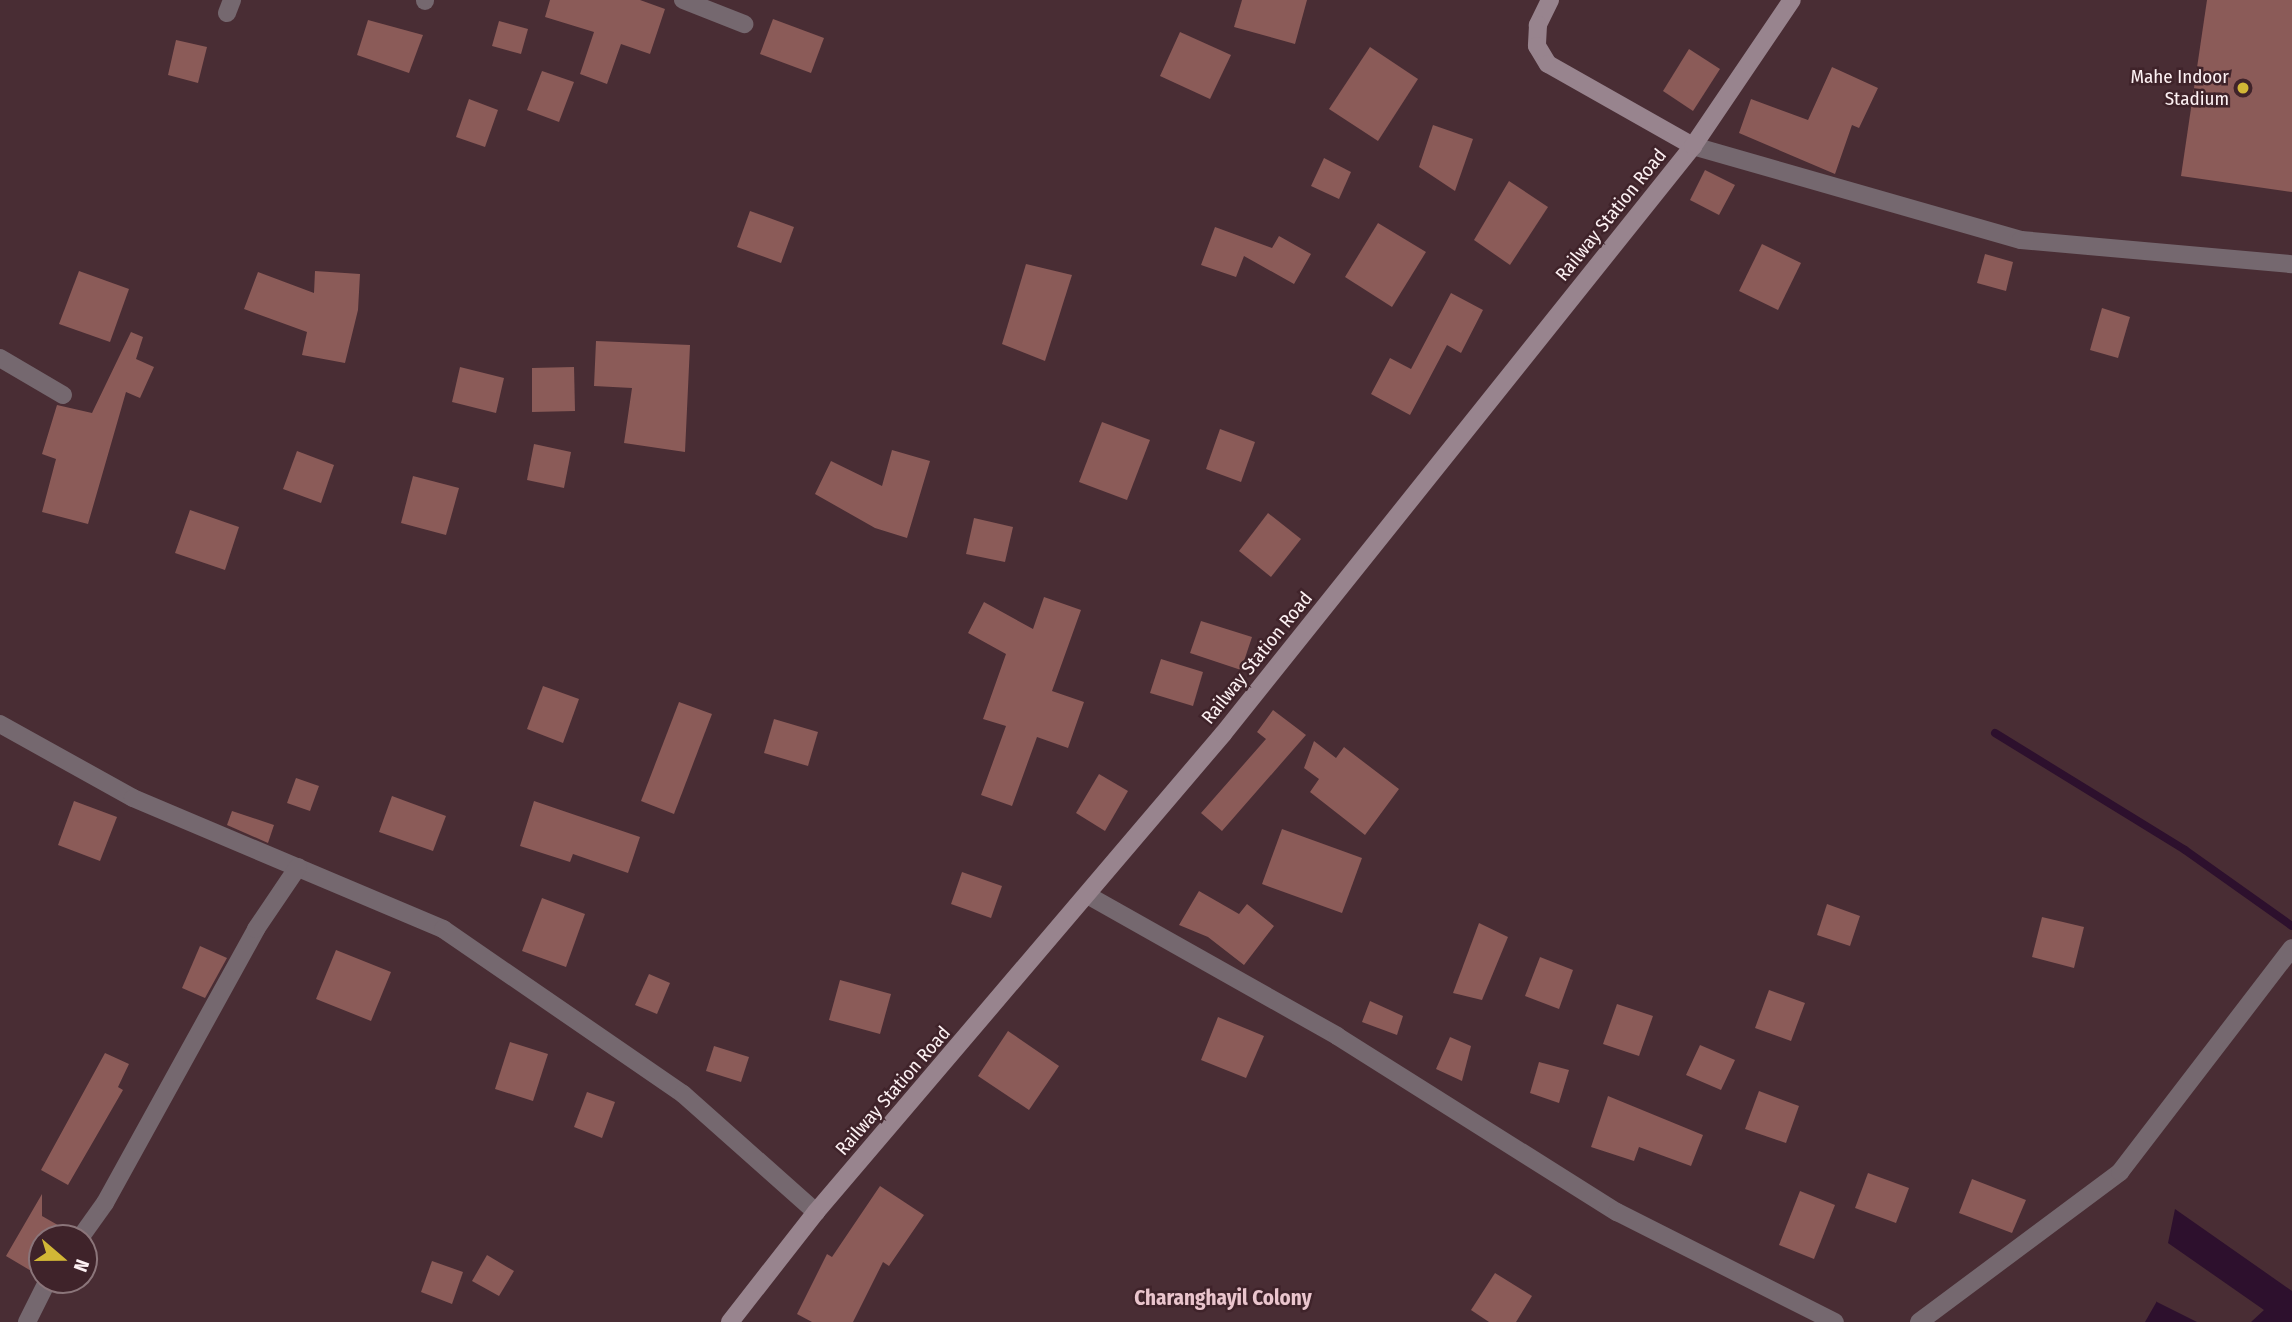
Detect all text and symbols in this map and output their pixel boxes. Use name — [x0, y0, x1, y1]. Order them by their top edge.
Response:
place label: Mahe Indoor Stadium — [2131, 66, 2229, 110]
marker: Mahe Indoor Stadium — [2235, 80, 2251, 96]
street label: Railway Station Road — [1551, 144, 1671, 286]
street label: Railway Station Road — [1197, 587, 1317, 729]
street label: Railway Station Road — [831, 1022, 955, 1160]
north arrow — [28, 1224, 98, 1294]
text: N — [69, 1256, 94, 1275]
district label: Charanghayil Colony — [1134, 1285, 1312, 1311]

